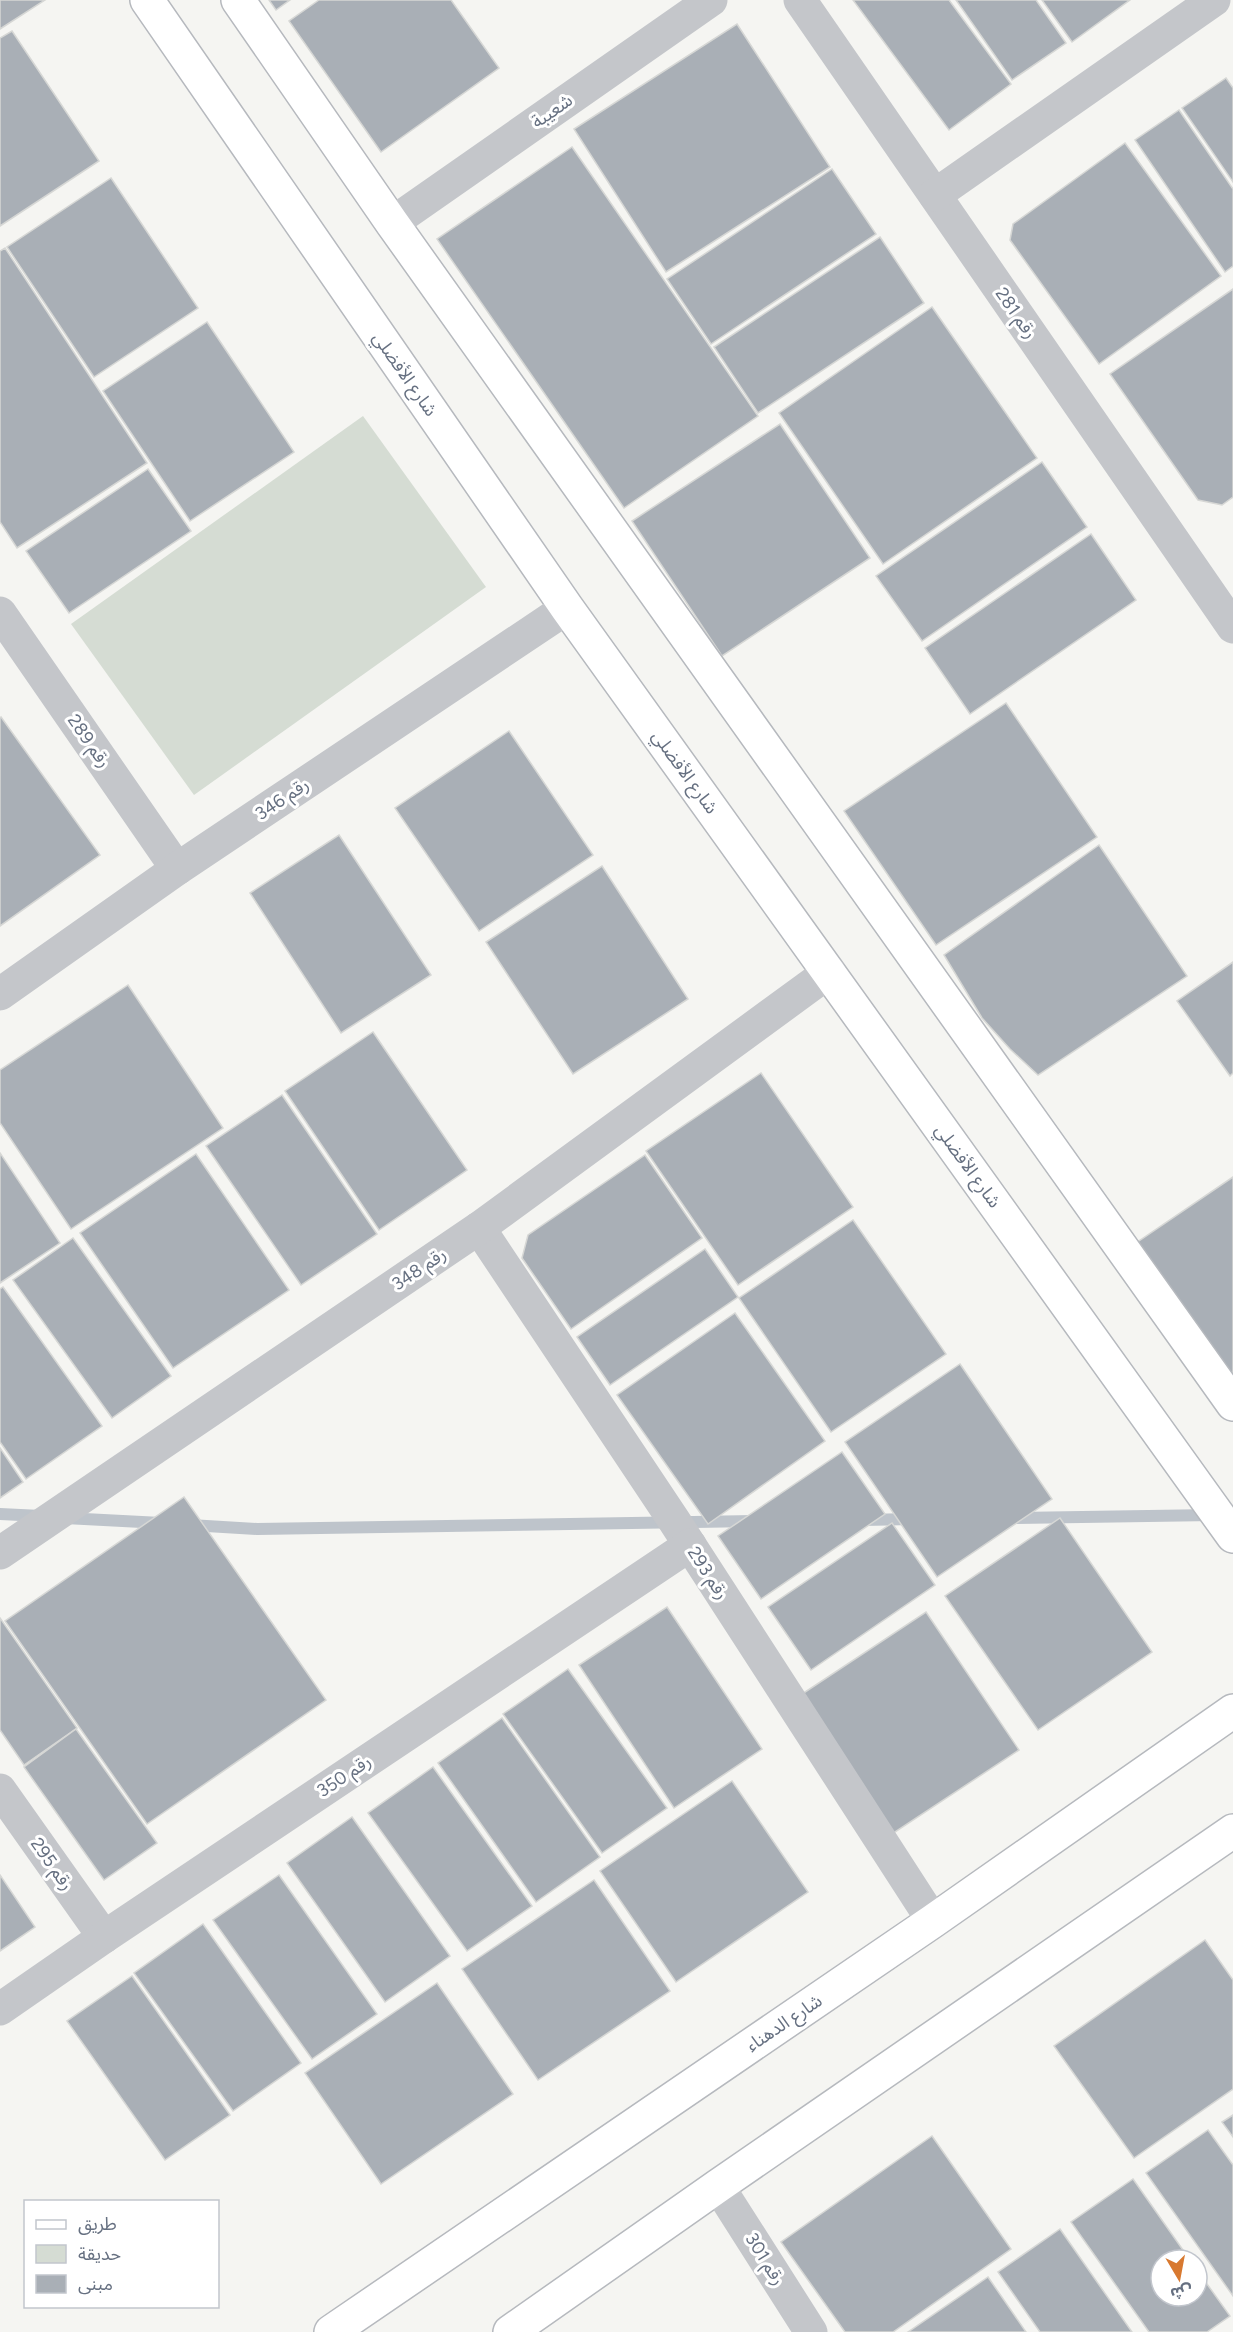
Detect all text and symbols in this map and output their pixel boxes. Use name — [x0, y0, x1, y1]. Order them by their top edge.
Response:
street label: شعيبة — [527, 89, 577, 133]
street label: رقم 281 — [989, 283, 1041, 344]
street label: شارع الأفضلي — [365, 328, 442, 422]
street label: رقم 289 — [61, 710, 115, 773]
street label: شارع الأفضلي — [645, 726, 723, 820]
street label: رقم 346 — [251, 773, 314, 827]
street label: شارع الأفضلي — [928, 1120, 1006, 1214]
street label: رقم 348 — [388, 1243, 451, 1297]
street label: رقم 293 — [681, 1542, 733, 1605]
street label: رقم 350 — [313, 1750, 376, 1804]
street label: رقم 295 — [24, 1833, 78, 1896]
street label: شارع الدهناء — [742, 1989, 828, 2059]
legend — [24, 2200, 219, 2308]
text: طريق — [78, 2213, 117, 2235]
street label: رقم 301 — [739, 2229, 790, 2290]
text: حديقة — [78, 2243, 121, 2265]
north arrow — [1149, 2248, 1209, 2308]
text: مبنى — [78, 2273, 113, 2295]
text: ش — [1169, 2281, 1194, 2304]

